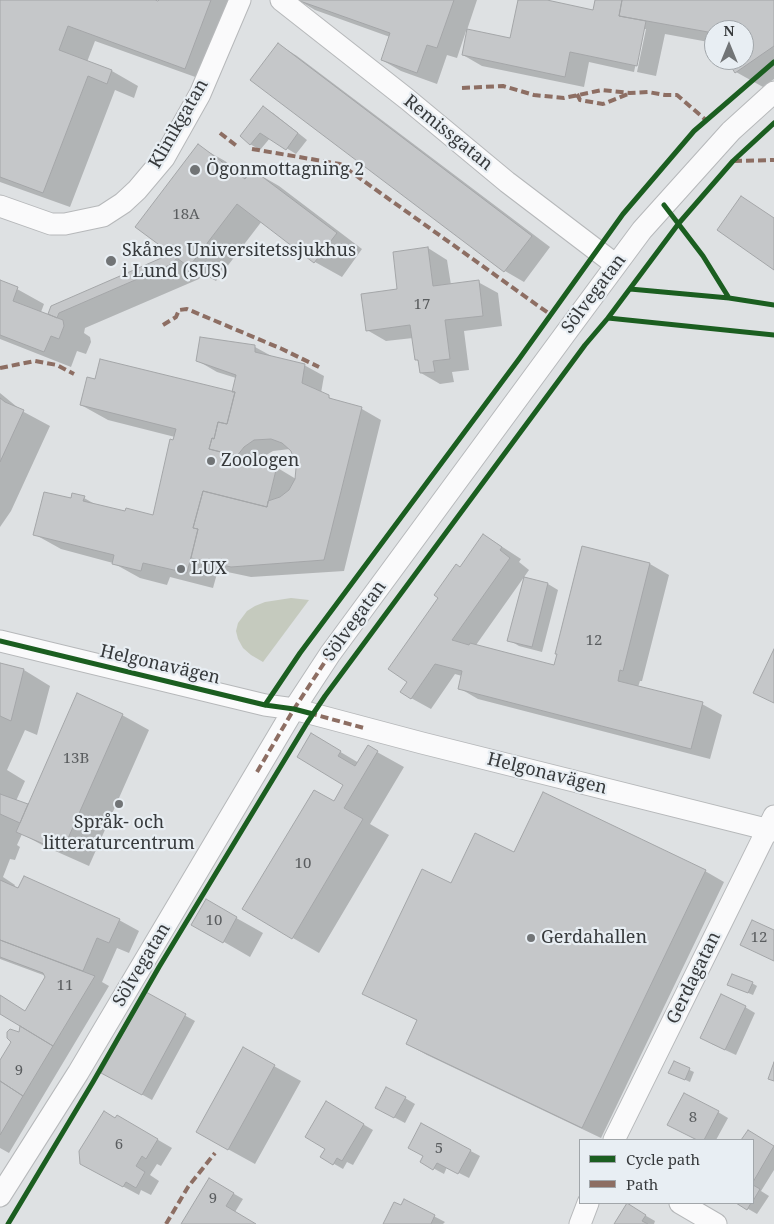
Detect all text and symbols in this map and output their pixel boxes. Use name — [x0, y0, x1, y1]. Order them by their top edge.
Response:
north arrow — [704, 20, 754, 70]
text: N — [723, 21, 735, 40]
street label: Klinikgatan — [145, 76, 213, 172]
street label: Remissgatan — [399, 91, 497, 175]
place label: Ögonmottagning 2 — [206, 159, 364, 181]
marker: Ögonmottagning 2 — [188, 163, 202, 177]
house number: 18A — [172, 206, 200, 224]
place label: Skånes Universitetssjukhus i Lund (SUS) — [122, 240, 356, 282]
street label: Sölvegatan — [557, 250, 631, 338]
marker: Skånes Universitetssjukhus i Lund (SUS) — [104, 254, 118, 268]
house number: 17 — [414, 296, 430, 314]
place label: Zoologen — [221, 450, 299, 472]
marker: Zoologen — [205, 455, 217, 467]
place label: LUX — [191, 558, 227, 580]
marker: LUX — [175, 563, 187, 575]
street label: Sölvegatan — [319, 577, 391, 665]
house number: 12 — [586, 632, 602, 650]
street label: Helgonavägen — [98, 641, 222, 689]
street label: Helgonavägen — [485, 749, 609, 799]
house number: 13B — [63, 750, 89, 768]
marker: Språk- och litteraturcentrum — [113, 798, 125, 810]
place label: Språk- och litteraturcentrum — [43, 812, 195, 854]
house number: 10 — [295, 855, 311, 873]
house number: 10 — [206, 912, 222, 930]
street label: Sölvegatan — [109, 919, 175, 1011]
place label: Gerdahallen — [541, 927, 647, 949]
street label: Gerdagatan — [662, 928, 726, 1028]
house number: 12 — [751, 929, 767, 947]
marker: Gerdahallen — [525, 932, 537, 944]
house number: 11 — [57, 977, 73, 995]
house number: 9 — [15, 1062, 23, 1080]
house number: 8 — [689, 1109, 697, 1127]
house number: 6 — [115, 1136, 123, 1154]
legend — [579, 1139, 754, 1204]
house number: 5 — [435, 1140, 443, 1158]
text: Cycle path — [626, 1149, 700, 1169]
text: Path — [626, 1174, 658, 1194]
house number: 9 — [209, 1190, 217, 1208]

